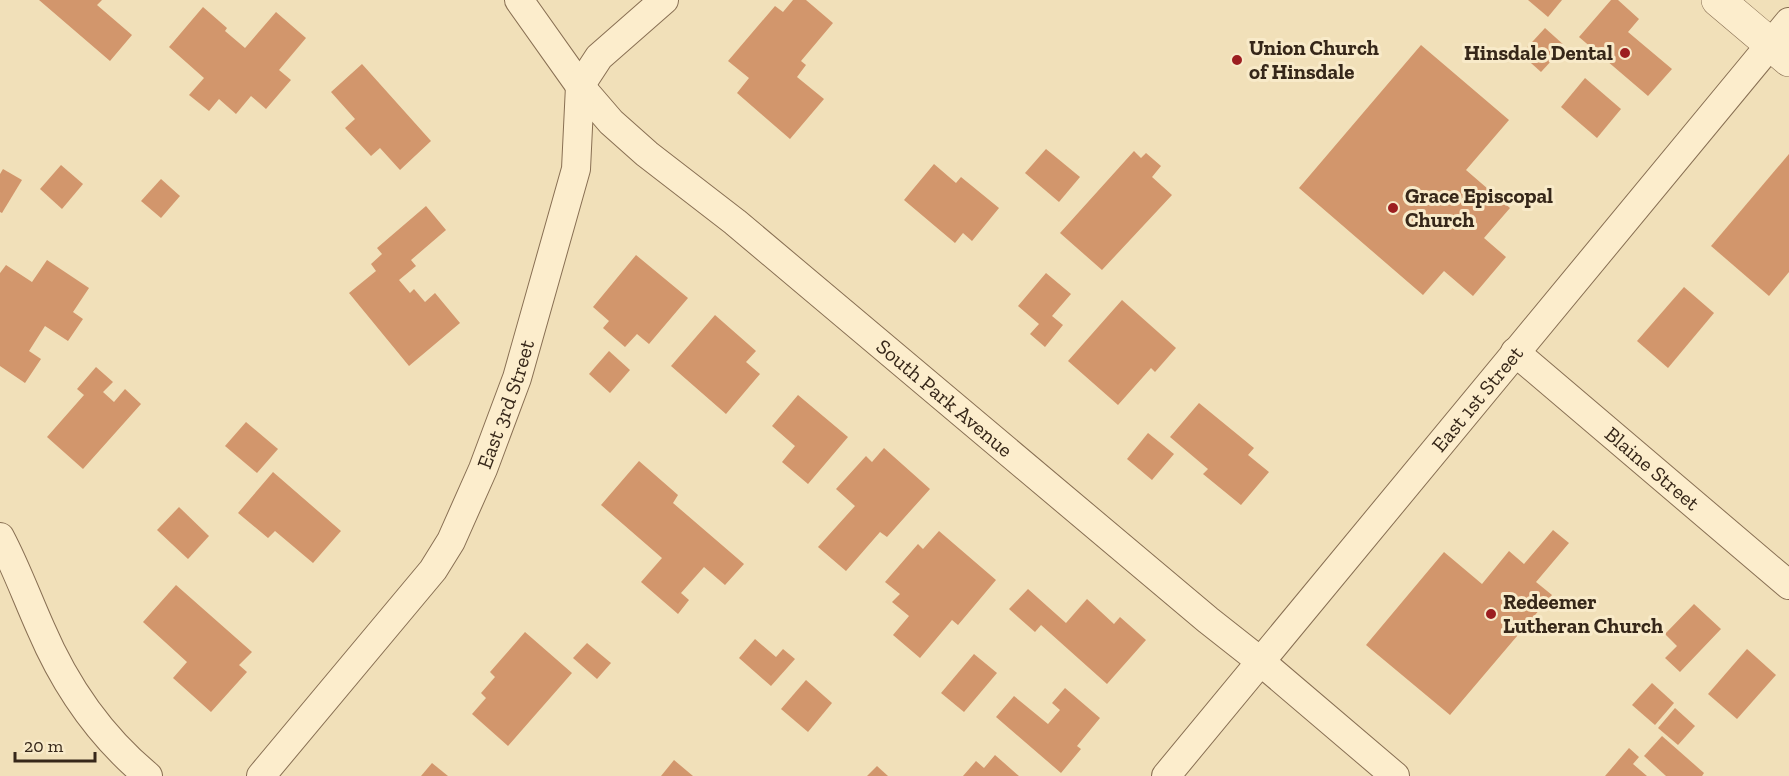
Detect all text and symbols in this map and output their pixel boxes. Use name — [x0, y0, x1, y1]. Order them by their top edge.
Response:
place label: Union Church of Hinsdale — [1249, 35, 1379, 84]
place label: Hinsdale Dental — [1464, 40, 1613, 65]
marker: Hinsdale Dental — [1618, 46, 1632, 60]
marker: Union Church of Hinsdale — [1230, 53, 1244, 67]
place label: Grace Episcopal Church — [1405, 183, 1553, 232]
marker: Grace Episcopal Church — [1386, 201, 1400, 215]
street label: South Park Avenue — [872, 333, 1018, 462]
street label: East 3rd Street — [471, 337, 539, 472]
street label: East 1st Street — [1426, 341, 1528, 457]
street label: Blaine Street — [1600, 421, 1705, 516]
place label: Redeemer Lutheran Church — [1503, 589, 1663, 638]
marker: Redeemer Lutheran Church — [1484, 607, 1498, 621]
scale bar — [15, 725, 94, 763]
text: 20 m — [24, 735, 64, 757]

